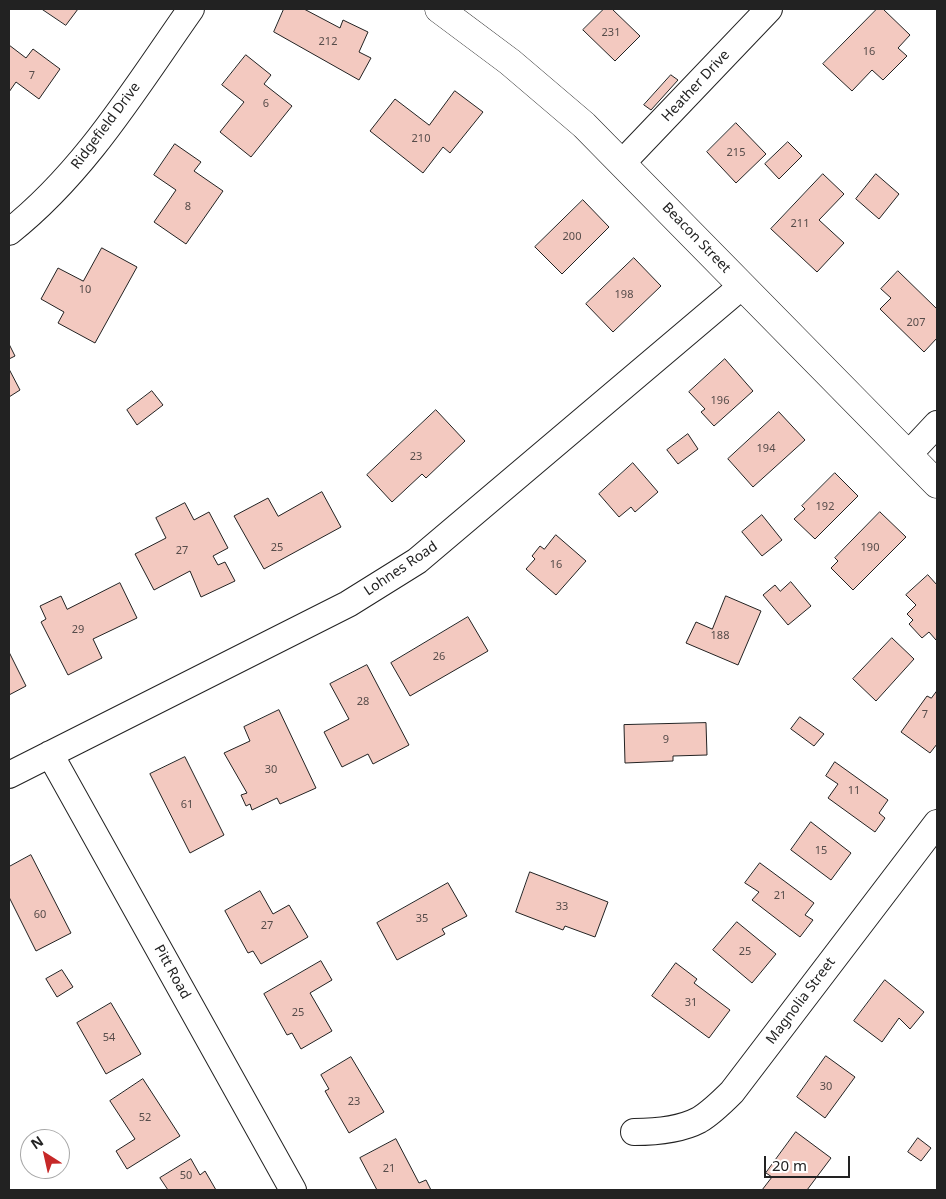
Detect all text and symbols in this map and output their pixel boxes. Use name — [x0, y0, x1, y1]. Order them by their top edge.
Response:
house number: 231 — [602, 26, 620, 40]
house number: 212 — [319, 35, 337, 49]
house number: 16 — [863, 45, 875, 59]
street label: Heather Drive — [659, 47, 733, 125]
house number: 7 — [29, 69, 35, 83]
street label: Ridgefield Drive — [68, 79, 144, 173]
house number: 6 — [263, 97, 269, 111]
house number: 210 — [412, 132, 430, 146]
house number: 215 — [727, 146, 745, 160]
street label: Beacon Street — [658, 199, 734, 277]
house number: 8 — [185, 200, 191, 214]
house number: 211 — [791, 217, 809, 231]
house number: 200 — [563, 230, 581, 244]
house number: 10 — [79, 283, 91, 297]
house number: 198 — [615, 288, 633, 302]
house number: 207 — [907, 316, 925, 330]
house number: 196 — [711, 394, 729, 408]
house number: 194 — [757, 442, 775, 456]
house number: 23 — [410, 450, 422, 464]
house number: 192 — [816, 500, 834, 514]
street label: Lohnes Road — [361, 538, 441, 600]
house number: 25 — [271, 541, 283, 555]
house number: 190 — [861, 541, 879, 555]
house number: 27 — [176, 544, 188, 558]
house number: 16 — [550, 558, 562, 572]
house number: 29 — [72, 623, 84, 637]
house number: 188 — [711, 629, 729, 643]
house number: 26 — [433, 650, 445, 664]
house number: 28 — [357, 695, 369, 709]
house number: 7 — [922, 708, 928, 722]
house number: 9 — [663, 733, 669, 747]
house number: 30 — [265, 763, 277, 777]
house number: 11 — [848, 784, 860, 798]
house number: 61 — [181, 798, 193, 812]
house number: 15 — [815, 844, 827, 858]
house number: 21 — [774, 889, 786, 903]
house number: 33 — [556, 900, 568, 914]
house number: 60 — [34, 908, 46, 922]
house number: 35 — [416, 912, 428, 926]
house number: 27 — [261, 919, 273, 933]
street label: Pitt Road — [150, 942, 194, 1002]
house number: 25 — [739, 945, 751, 959]
street label: Magnolia Street — [763, 954, 839, 1048]
house number: 31 — [685, 996, 697, 1010]
house number: 25 — [292, 1006, 304, 1020]
house number: 54 — [103, 1031, 115, 1045]
house number: 30 — [820, 1080, 832, 1094]
house number: 23 — [348, 1095, 360, 1109]
house number: 52 — [139, 1111, 151, 1125]
north arrow — [20, 1129, 70, 1179]
text: N — [27, 1131, 47, 1153]
scale bar — [766, 1146, 852, 1178]
text: 20 m — [772, 1155, 807, 1175]
house number: 21 — [383, 1162, 395, 1176]
house number: 50 — [180, 1169, 192, 1183]

